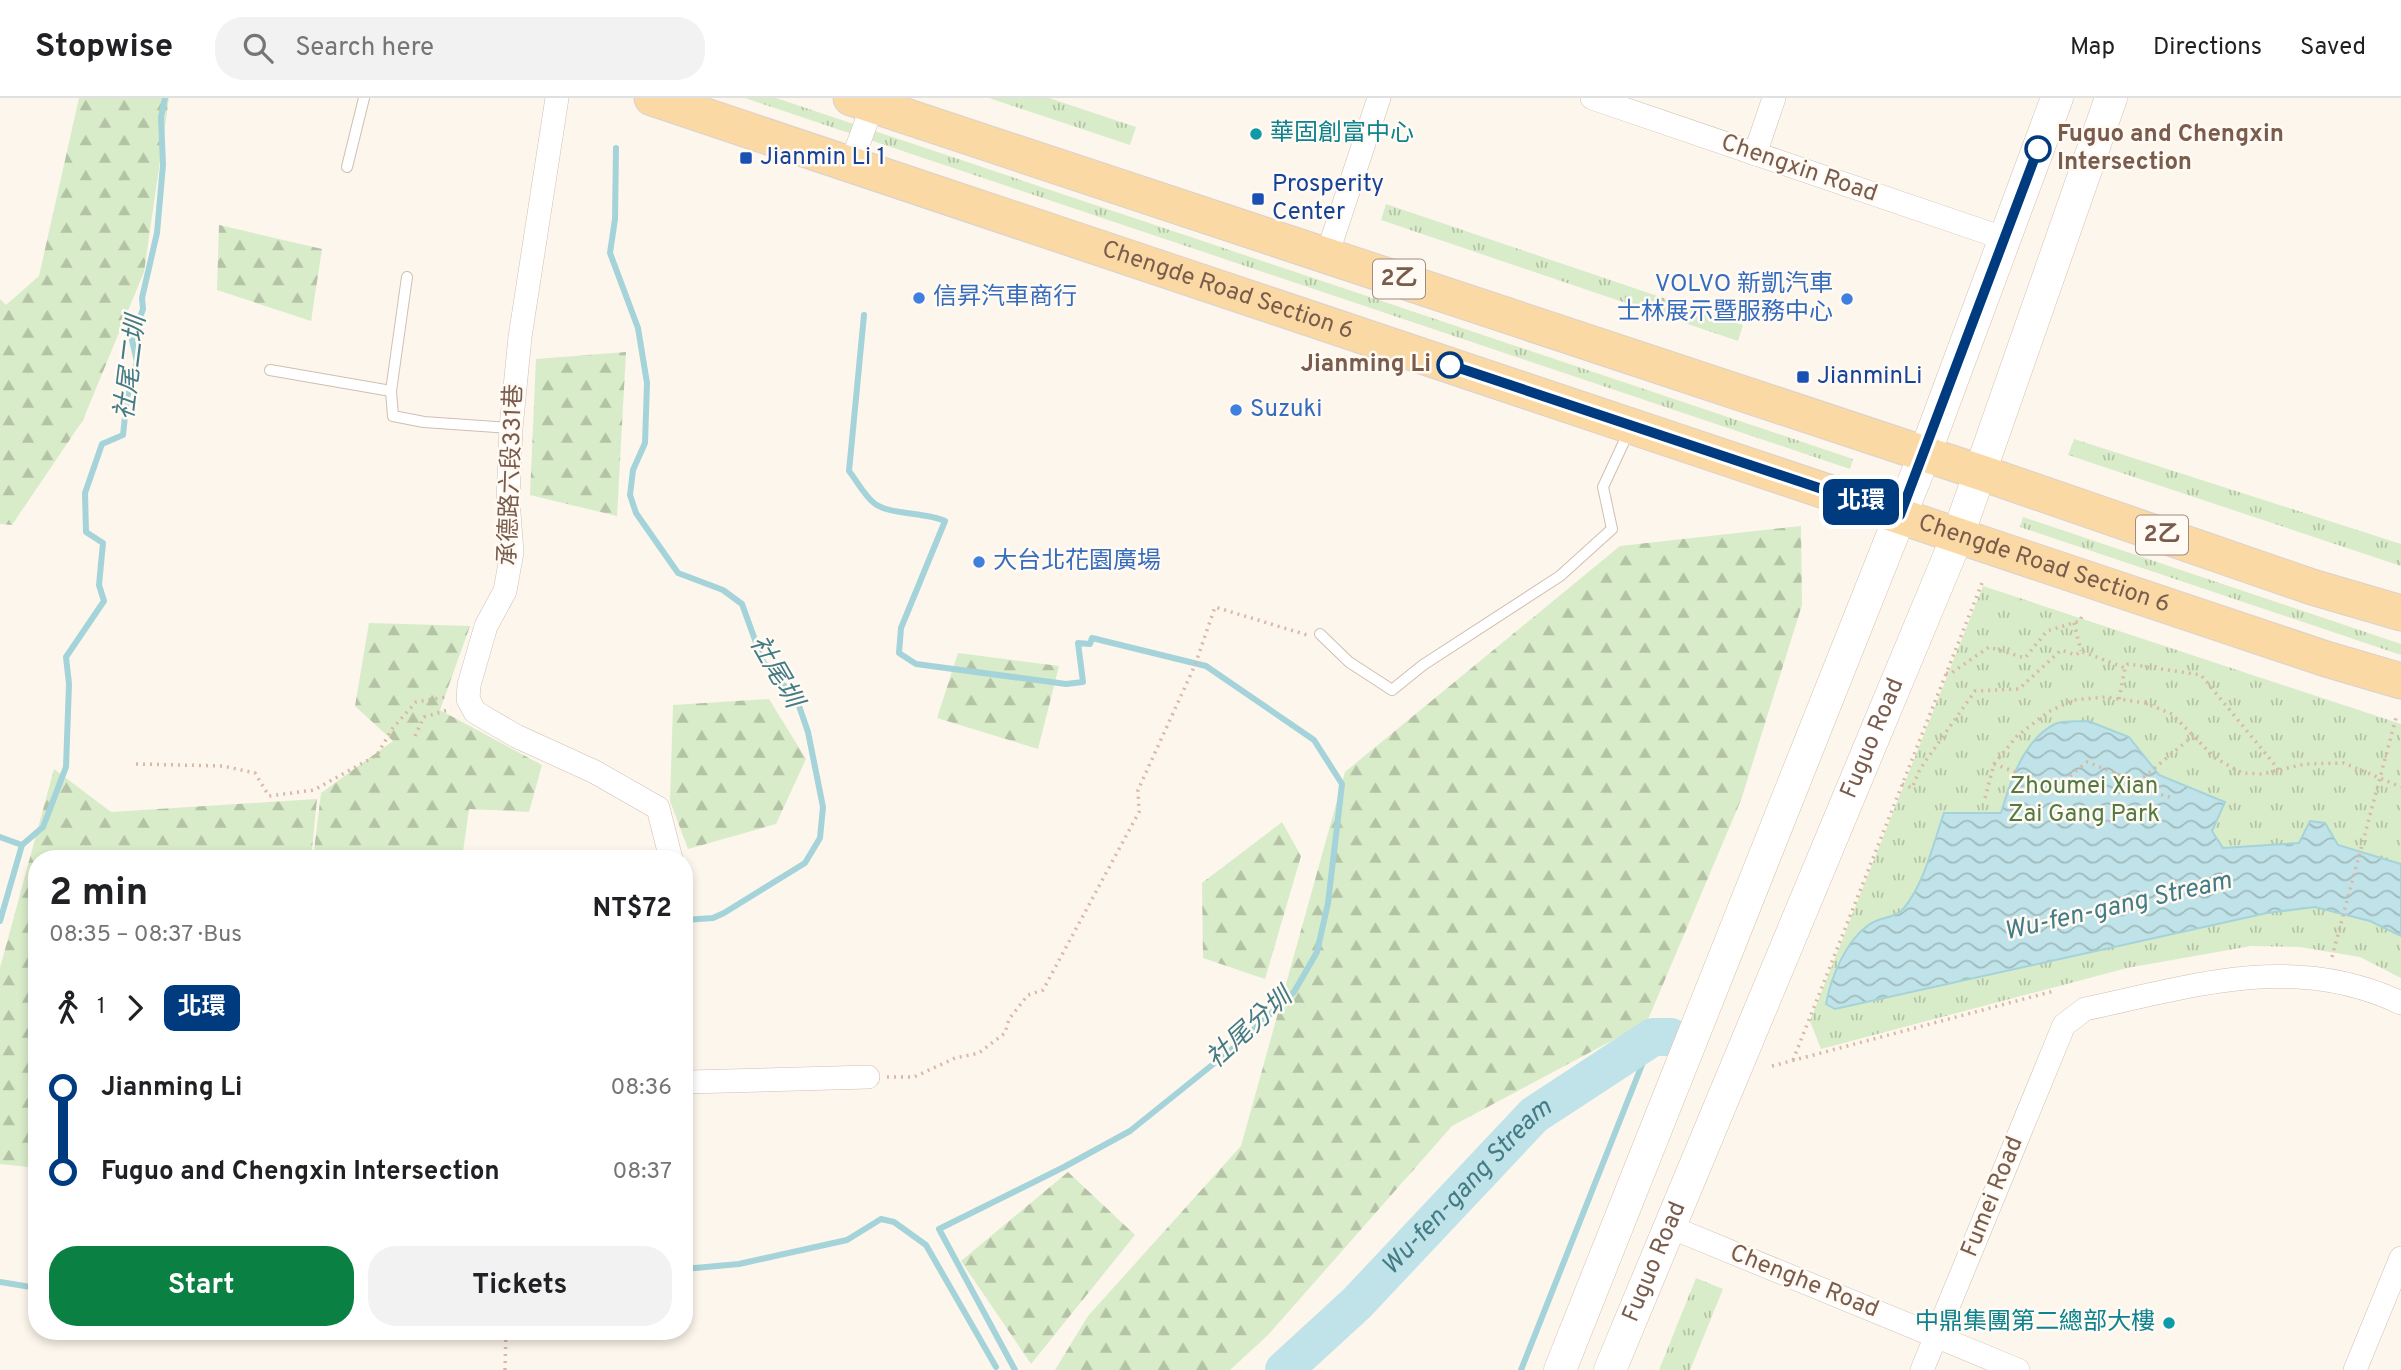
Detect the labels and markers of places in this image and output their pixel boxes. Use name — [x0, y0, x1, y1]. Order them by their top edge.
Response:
place label: 華固創富中心 — [1270, 119, 1414, 149]
place label: Fuguo and Chengxin Intersection — [2057, 120, 2284, 178]
marker: 華固創富中心 — [1248, 126, 1264, 142]
marker: Fuguo and Chengxin Intersection — [2025, 136, 2051, 162]
place label: Jianmin Li 1 — [760, 143, 886, 173]
marker: Jianmin Li 1 — [738, 150, 754, 166]
place label: Prosperity Center — [1272, 170, 1384, 228]
marker: Prosperity Center — [1250, 191, 1266, 207]
place label: VOLVO 新凱汽車 士林展示暨服務中心 — [1617, 270, 1833, 328]
place label: 信昇汽車商行 — [933, 283, 1077, 313]
marker: 信昇汽車商行 — [911, 290, 927, 306]
marker: VOLVO 新凱汽車 士林展示暨服務中心 — [1839, 291, 1855, 307]
place label: Jianming Li — [1301, 350, 1431, 380]
marker: Jianming Li — [1437, 352, 1463, 378]
place label: JianminLi — [1817, 362, 1922, 392]
marker: JianminLi — [1795, 369, 1811, 385]
place label: Suzuki — [1250, 395, 1322, 425]
marker: Suzuki — [1228, 402, 1244, 418]
place label: 大台北花園廣場 — [993, 547, 1161, 577]
marker: 大台北花園廣場 — [971, 554, 987, 570]
place label: 中鼎集團第二總部大樓 — [1915, 1308, 2155, 1338]
marker: 中鼎集團第二總部大樓 — [2161, 1315, 2177, 1331]

